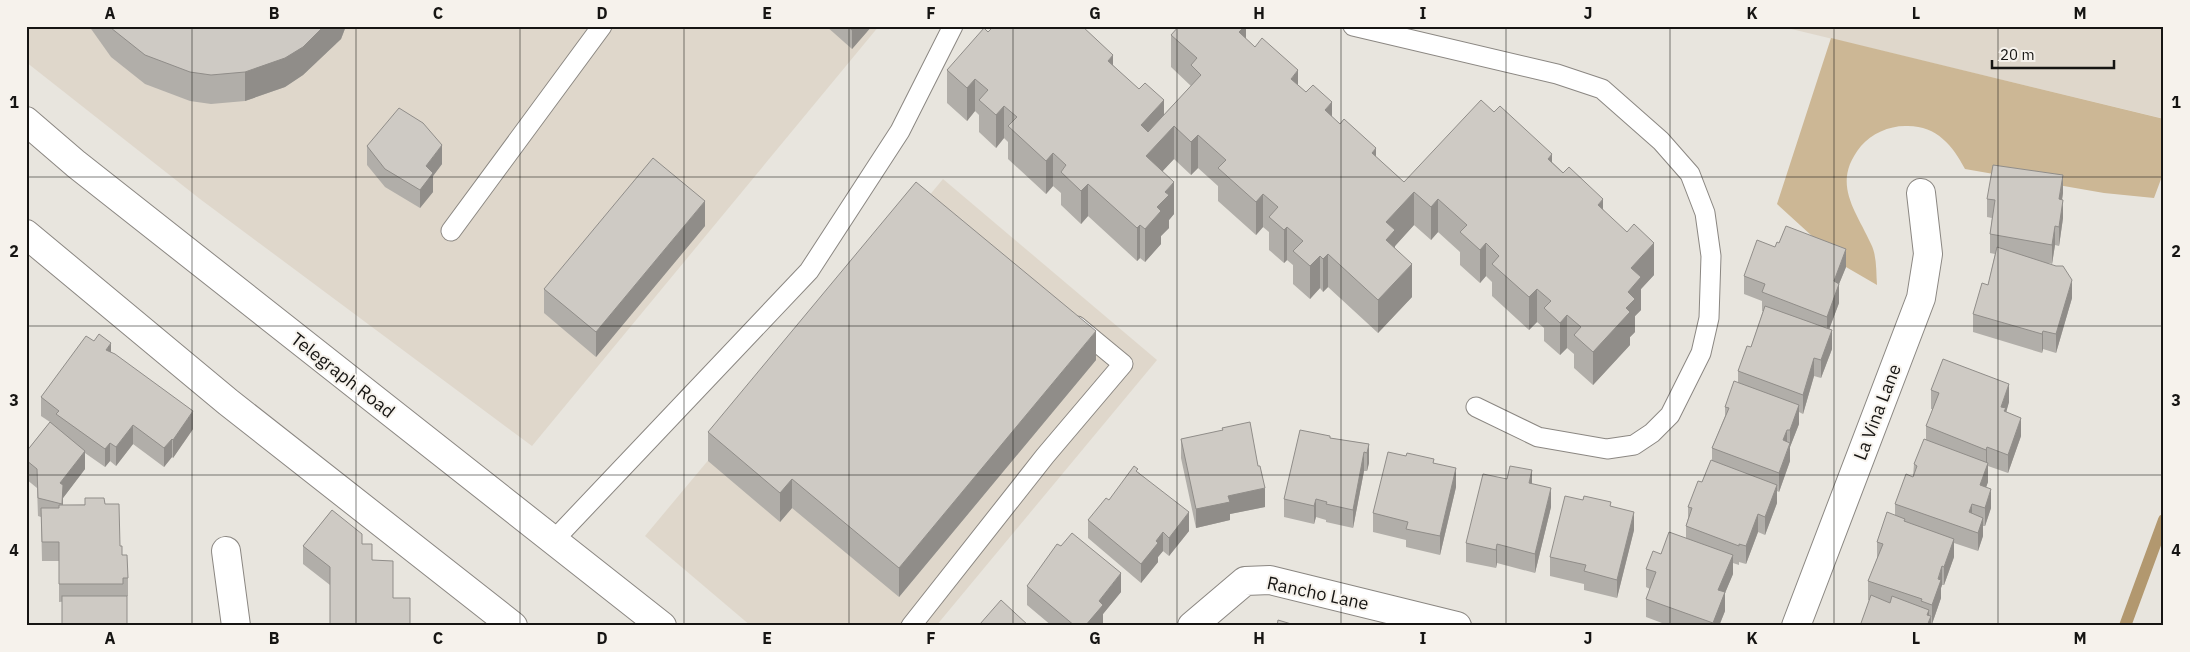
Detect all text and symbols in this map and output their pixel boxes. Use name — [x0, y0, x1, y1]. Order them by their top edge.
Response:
text: A — [105, 3, 116, 23]
text: B — [269, 3, 280, 23]
text: C — [433, 3, 443, 23]
text: D — [596, 3, 608, 23]
text: E — [762, 3, 772, 23]
text: F — [926, 3, 936, 23]
text: G — [1089, 3, 1101, 23]
text: H — [1253, 3, 1265, 23]
text: I — [1420, 3, 1427, 23]
text: J — [1584, 3, 1592, 23]
text: K — [1746, 3, 1758, 23]
text: L — [1912, 3, 1920, 23]
text: M — [2073, 3, 2087, 23]
scale bar — [1992, 38, 2115, 70]
text: 20 m — [2000, 45, 2035, 64]
text: 1 — [9, 92, 19, 112]
text: 1 — [2171, 92, 2181, 112]
text: 2 — [9, 241, 19, 261]
text: 2 — [2171, 241, 2181, 261]
street label: Telegraph Road — [286, 327, 400, 423]
street label: La Vina Lane — [1848, 361, 1906, 463]
text: 3 — [9, 390, 19, 410]
text: 3 — [2171, 390, 2181, 410]
text: 4 — [9, 540, 19, 560]
text: 4 — [2171, 540, 2181, 560]
street label: Rancho Lane — [1265, 571, 1371, 615]
text: A — [105, 628, 116, 648]
text: B — [269, 628, 280, 648]
text: C — [433, 628, 443, 648]
text: D — [596, 628, 608, 648]
text: E — [762, 628, 772, 648]
text: F — [926, 628, 936, 648]
text: G — [1089, 628, 1101, 648]
text: H — [1253, 628, 1265, 648]
text: I — [1420, 628, 1427, 648]
text: J — [1584, 628, 1592, 648]
text: K — [1746, 628, 1758, 648]
text: L — [1912, 628, 1920, 648]
text: M — [2073, 628, 2087, 648]

